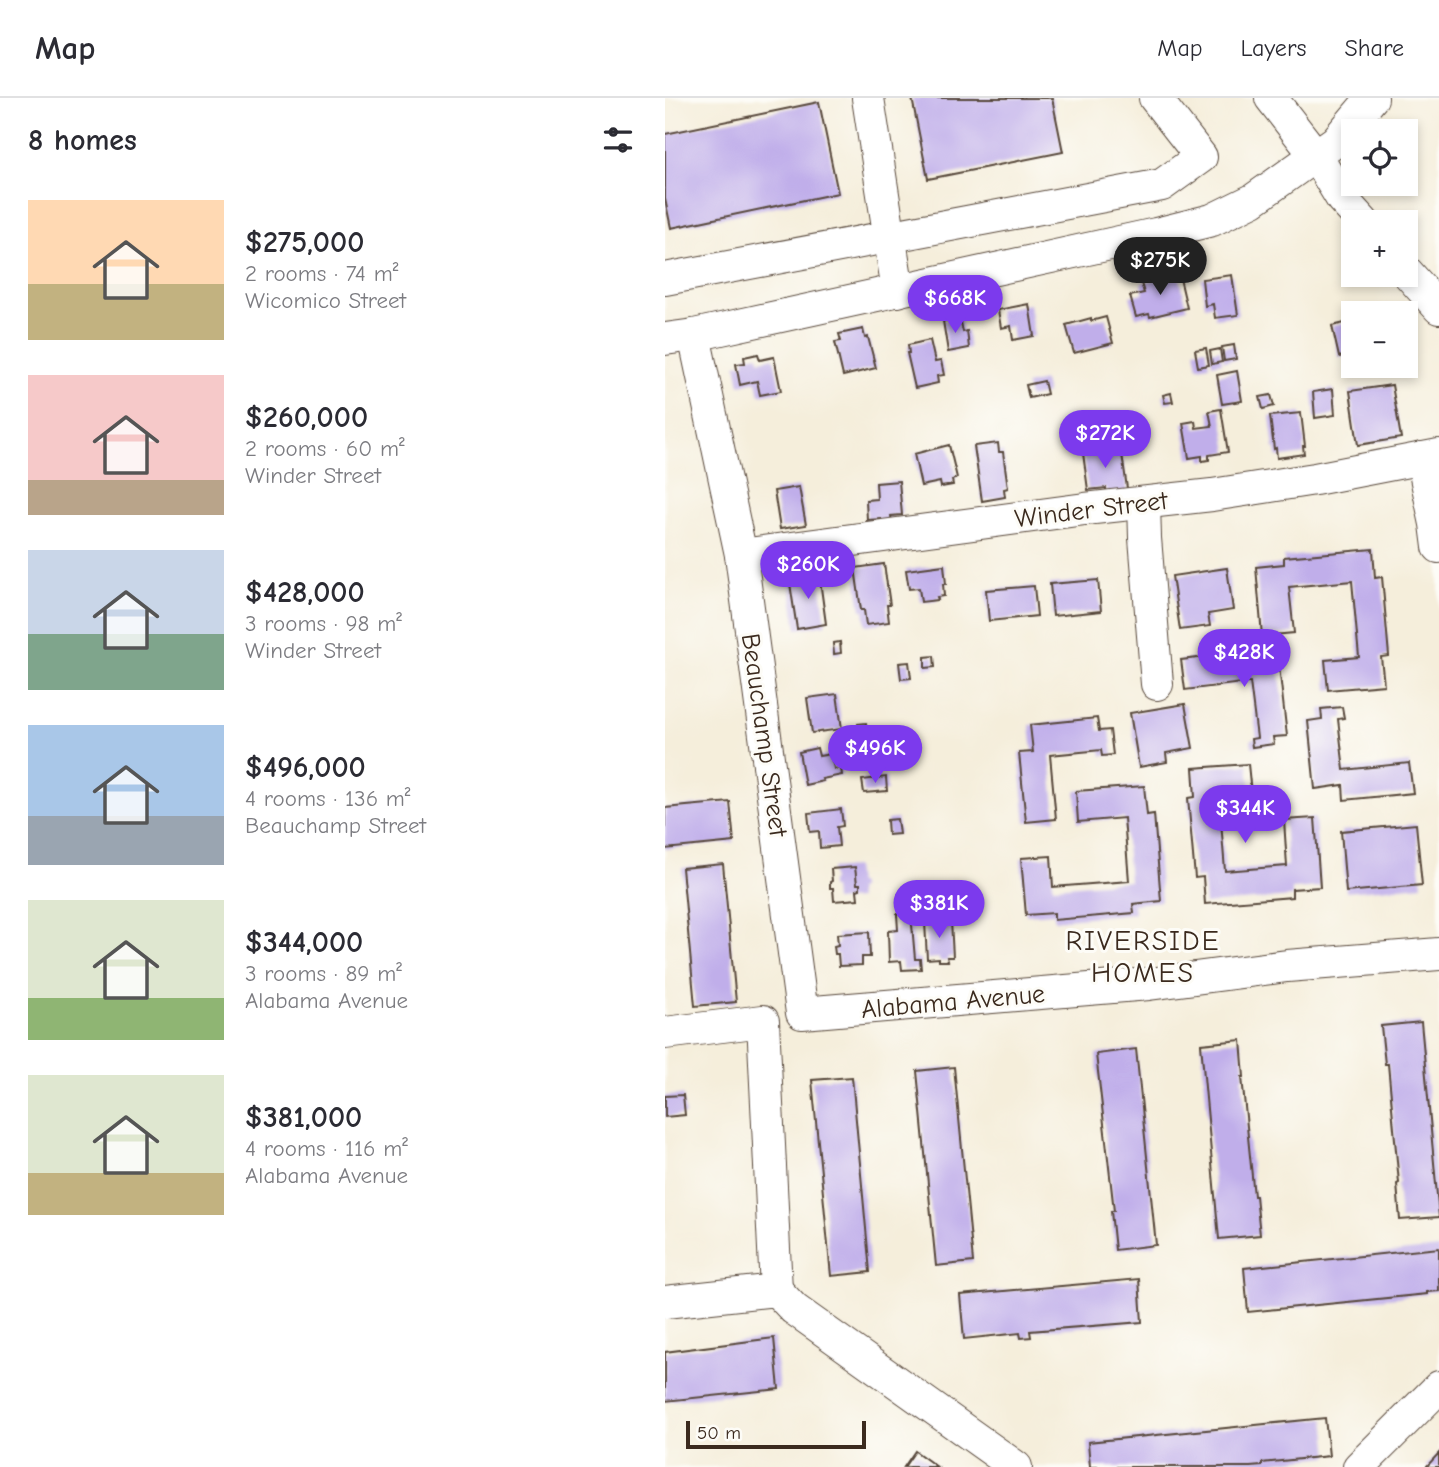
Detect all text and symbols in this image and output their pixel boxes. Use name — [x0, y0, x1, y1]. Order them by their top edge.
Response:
text: Map — [35, 29, 96, 67]
text: Map — [1157, 34, 1203, 62]
text: Layers — [1241, 34, 1306, 62]
text: Share — [1344, 34, 1404, 62]
map controls — [1341, 119, 1418, 378]
button: locate — [1341, 119, 1418, 196]
icon: filters — [599, 121, 637, 159]
text: 8 homes — [28, 123, 137, 158]
button: + — [1341, 210, 1418, 287]
text: $275,000 — [245, 225, 364, 260]
icon: home — [84, 228, 168, 312]
pin: $275K — [1111, 238, 1209, 297]
text: $275K — [1130, 246, 1190, 273]
text: 2 rooms · 74 m² — [245, 260, 398, 287]
pin: $668K — [906, 275, 1004, 335]
text: $668K — [924, 284, 986, 311]
text: Wicomico Street — [245, 287, 406, 314]
button: − — [1341, 301, 1418, 378]
text: $260,000 — [245, 400, 368, 435]
icon: home — [84, 403, 168, 487]
pin: $272K — [1056, 410, 1154, 470]
text: $272K — [1075, 419, 1135, 446]
text: 2 rooms · 60 m² — [245, 435, 405, 462]
text: Winder Street — [245, 462, 381, 489]
street label: Winder Street — [1013, 486, 1171, 534]
pin: $260K — [759, 542, 857, 601]
text: $260K — [776, 550, 840, 577]
text: $428,000 — [245, 575, 365, 610]
icon: home — [84, 578, 168, 662]
text: 3 rooms · 98 m² — [245, 610, 402, 637]
pin: $428K — [1195, 630, 1293, 689]
street label: Beauchamp Street — [735, 632, 793, 840]
text: Winder Street — [245, 637, 381, 664]
text: $428K — [1214, 638, 1274, 665]
pin: $496K — [826, 726, 924, 785]
text: $496K — [844, 734, 906, 761]
text: $496,000 — [245, 750, 366, 785]
icon: home — [84, 753, 168, 837]
text: 4 rooms · 136 m² — [245, 785, 411, 812]
pin: $344K — [1196, 786, 1294, 845]
text: $344K — [1215, 794, 1275, 821]
text: Beauchamp Street — [245, 812, 426, 839]
pin: $381K — [890, 880, 988, 940]
text: $381K — [910, 889, 968, 916]
text: $344,000 — [245, 925, 363, 960]
district label: RIVERSIDE HOMES — [1065, 925, 1221, 989]
icon: home — [84, 928, 168, 1012]
text: 3 rooms · 89 m² — [245, 960, 402, 987]
street label: Alabama Avenue — [860, 979, 1046, 1025]
text: Alabama Avenue — [245, 987, 408, 1014]
text: $381,000 — [245, 1100, 362, 1135]
icon: home — [84, 1103, 168, 1187]
text: 4 rooms · 116 m² — [245, 1135, 408, 1162]
text: Alabama Avenue — [245, 1162, 408, 1189]
scale bar — [686, 1418, 866, 1450]
text: 50 m — [697, 1422, 741, 1444]

